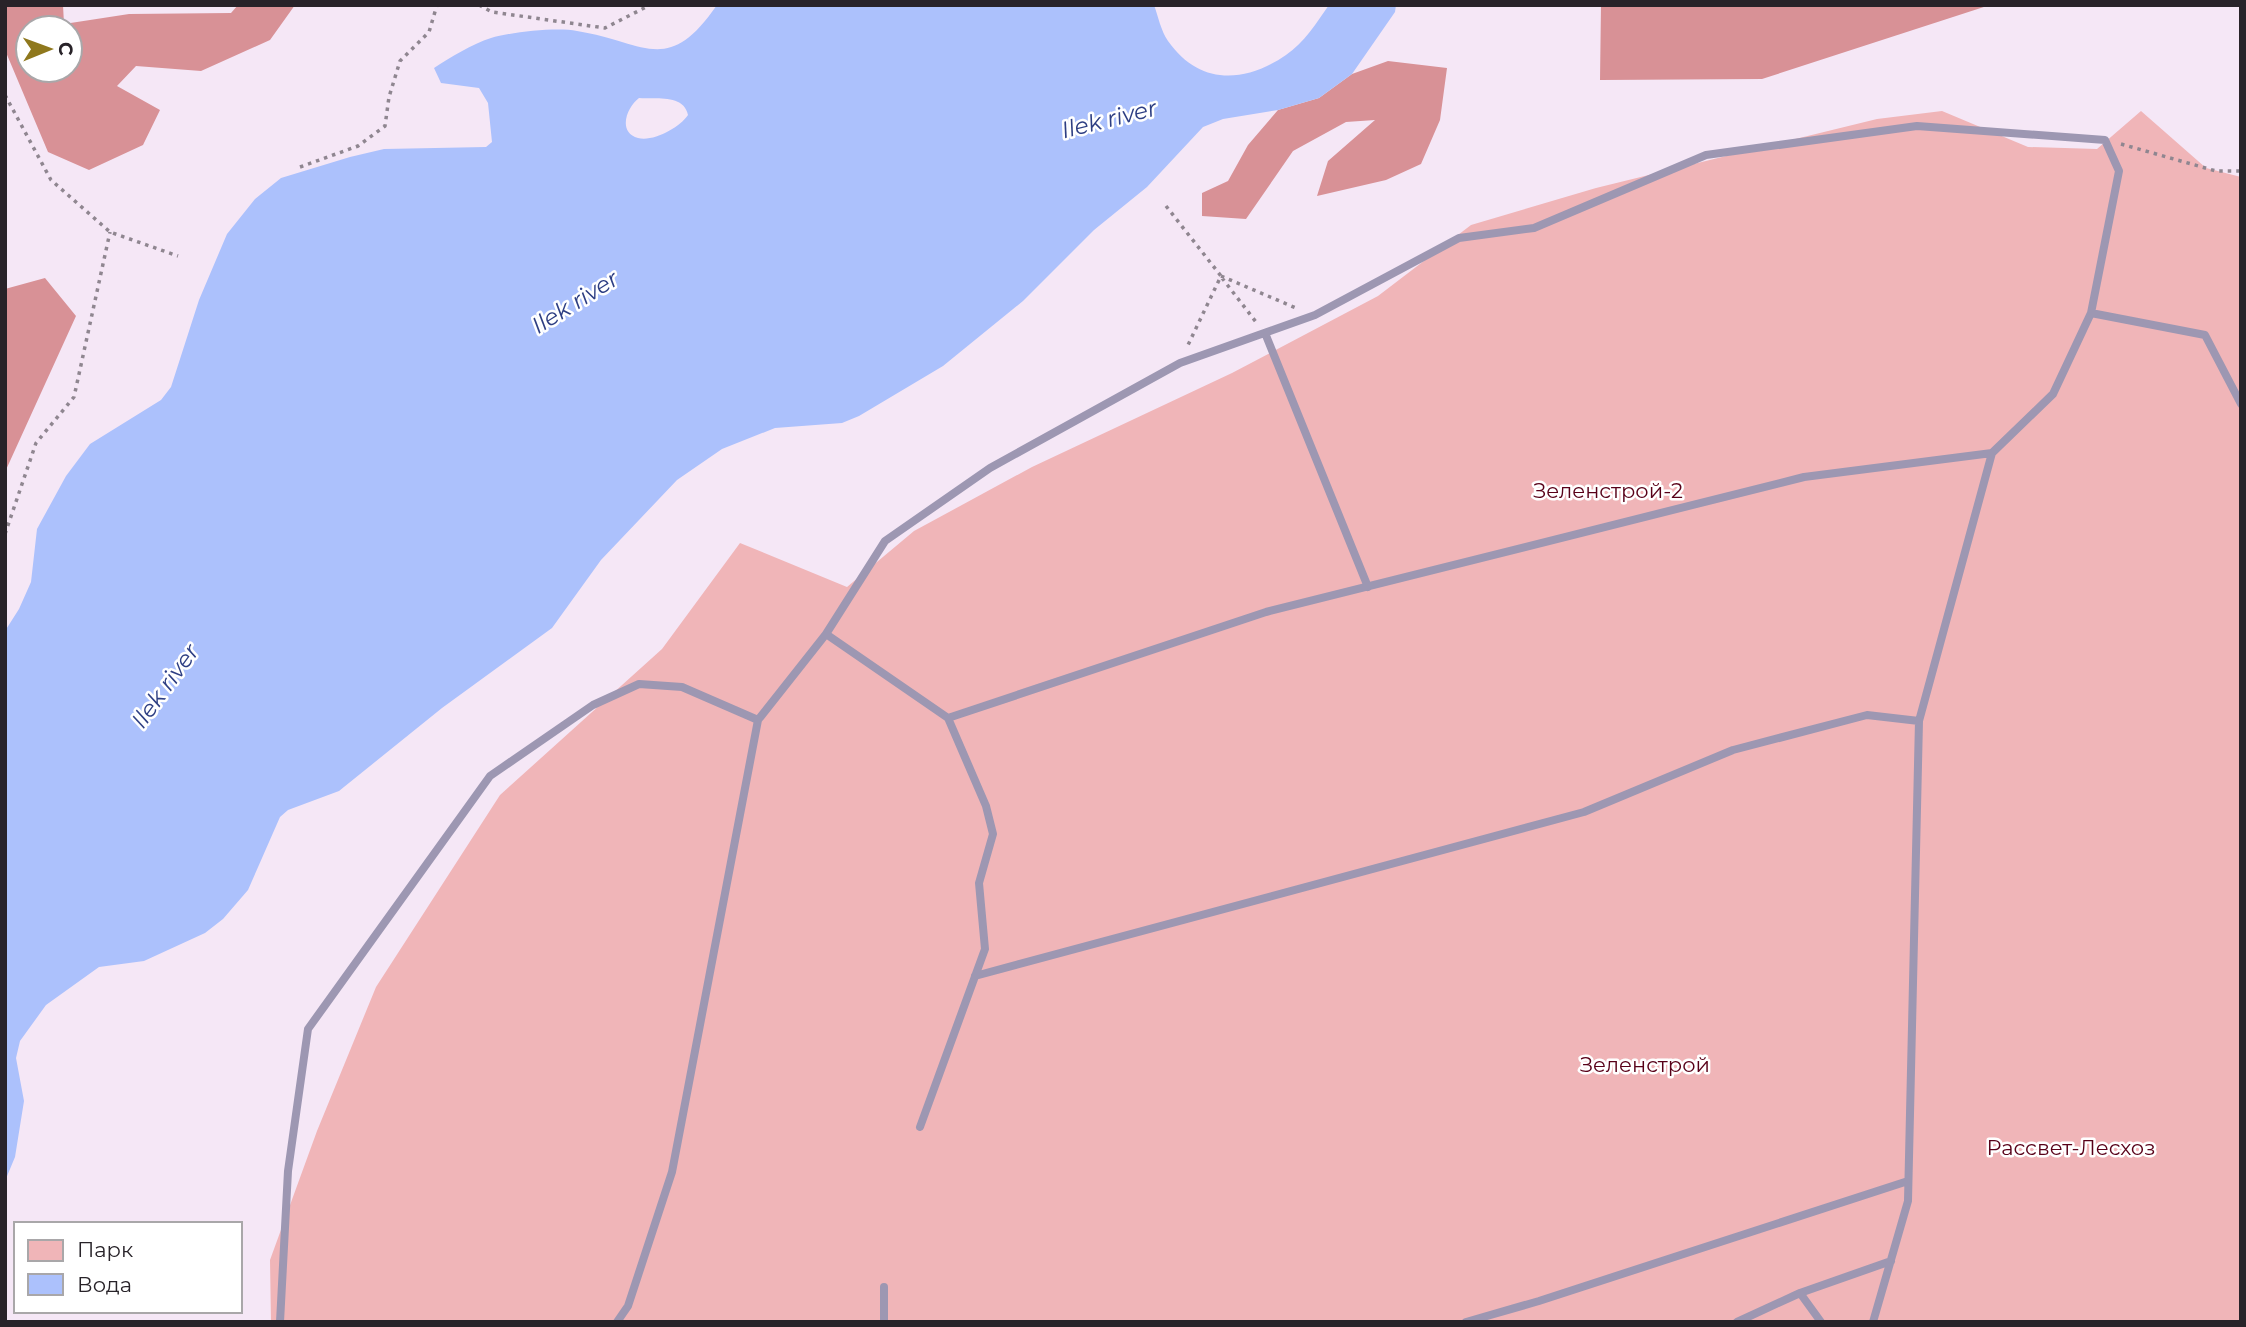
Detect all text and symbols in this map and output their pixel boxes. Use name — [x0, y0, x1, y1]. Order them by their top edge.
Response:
north arrow — [14, 14, 84, 84]
text: С — [54, 42, 77, 56]
water label: Ilek river — [1058, 93, 1160, 144]
water label: Ilek river — [526, 264, 624, 340]
park label: Зеленстрой-2 — [1533, 478, 1683, 503]
water label: Ilek river — [125, 638, 205, 734]
park label: Зеленстрой — [1580, 1052, 1710, 1077]
park label: Рассвет-Лесхоз — [1987, 1135, 2155, 1160]
legend — [14, 1222, 242, 1313]
text: Парк — [77, 1237, 133, 1262]
text: Вода — [77, 1272, 132, 1297]

